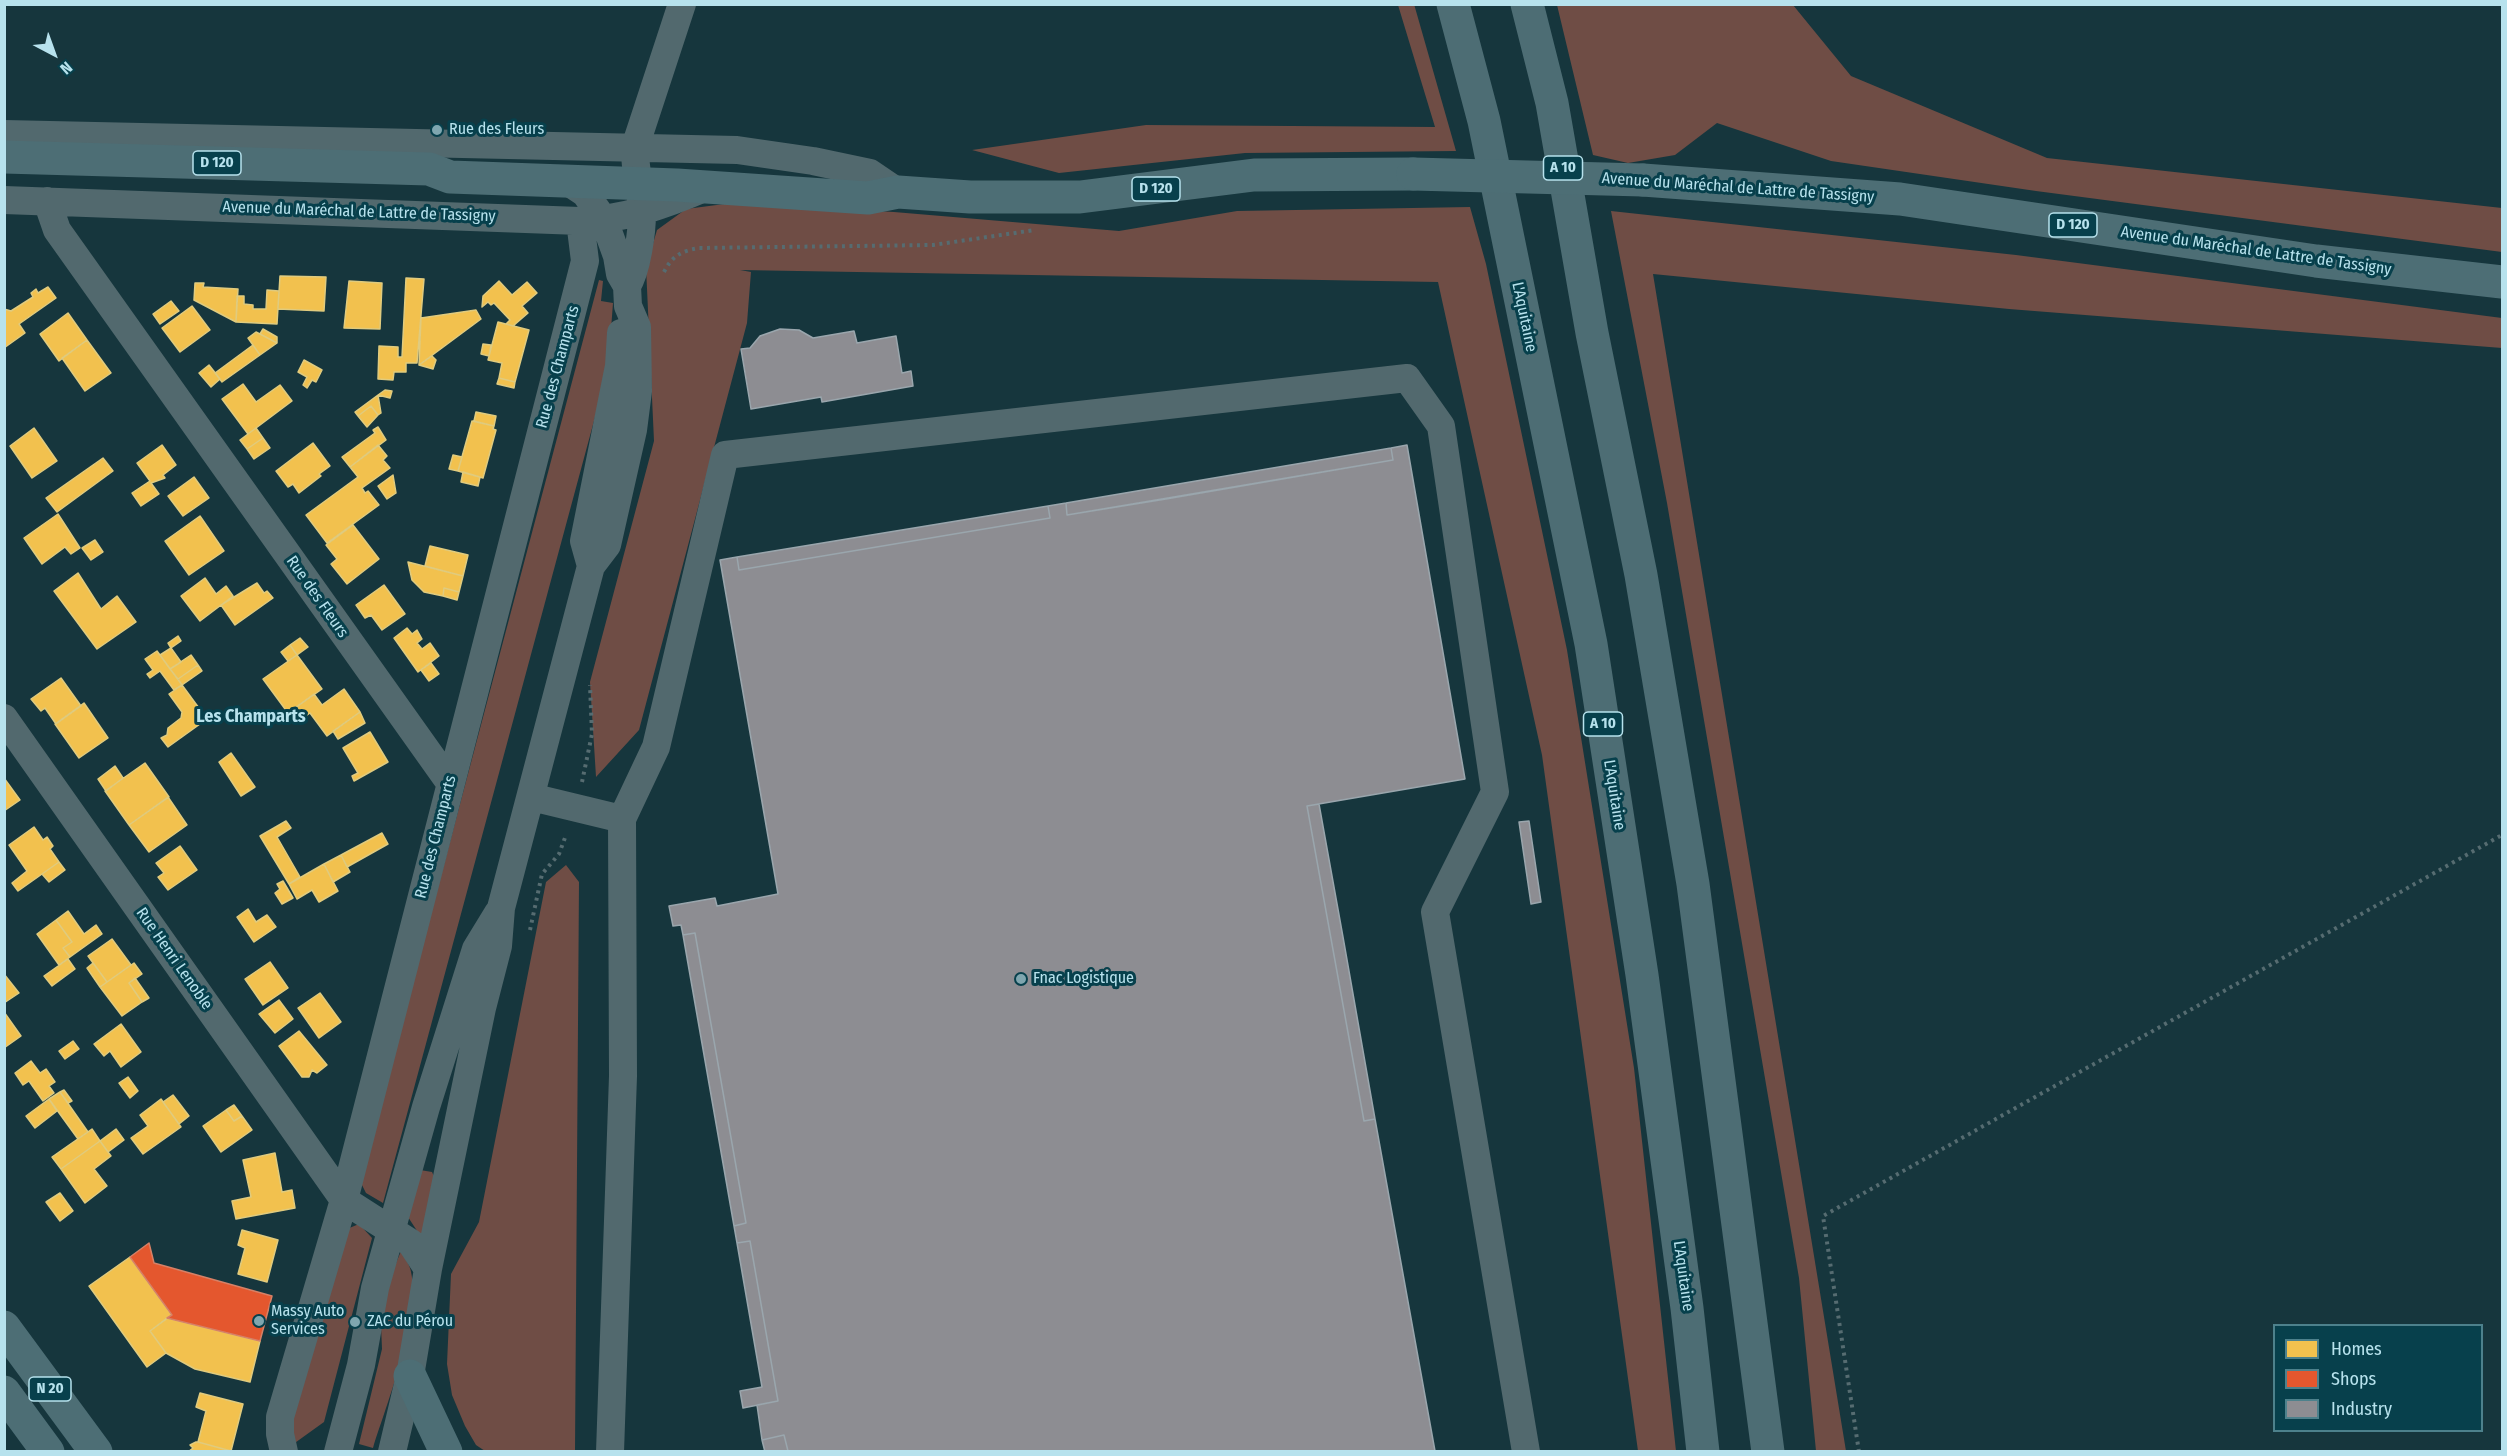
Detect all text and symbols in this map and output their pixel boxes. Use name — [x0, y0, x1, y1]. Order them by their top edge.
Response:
north arrow — [24, 24, 84, 84]
text: N — [56, 58, 76, 78]
place label: Rue des Fleurs — [449, 120, 544, 140]
marker: Rue des Fleurs — [430, 123, 444, 137]
road number: D 120 — [193, 151, 241, 175]
road number: A 10 — [1544, 156, 1582, 180]
street label: Avenue du Maréchal de Lattre de Tassigny — [1601, 169, 1875, 207]
road number: D 120 — [1132, 177, 1180, 201]
street label: Avenue du Maréchal de Lattre de Tassigny — [222, 198, 496, 226]
road number: D 120 — [2049, 213, 2097, 237]
street label: Avenue du Maréchal de Lattre de Tassigny — [2119, 222, 2393, 280]
street label: L'Aquitaine — [1507, 280, 1541, 354]
street label: Rue des Champarts — [532, 304, 584, 430]
street label: Rue des Fleurs — [282, 552, 352, 642]
district label: Les Champarts — [196, 706, 306, 728]
road number: A 10 — [1584, 712, 1622, 736]
street label: L'Aquitaine — [1599, 758, 1629, 832]
street label: Rue des Champarts — [411, 773, 461, 901]
street label: Rue Henri Lenoble — [132, 904, 216, 1014]
place label: Fnac Logistique — [1033, 969, 1134, 989]
marker: Fnac Logistique — [1014, 972, 1028, 986]
street label: L'Aquitaine — [1669, 1240, 1697, 1312]
place label: Massy Auto Services — [271, 1302, 344, 1340]
place label: ZAC du Pérou — [367, 1312, 453, 1332]
marker: Massy Auto Services — [252, 1314, 266, 1328]
marker: ZAC du Pérou — [348, 1315, 362, 1329]
legend — [2273, 1324, 2483, 1432]
text: Homes — [2331, 1338, 2382, 1360]
text: Shops — [2331, 1368, 2376, 1390]
road number: N 20 — [29, 1377, 71, 1401]
text: Industry — [2331, 1398, 2392, 1420]

